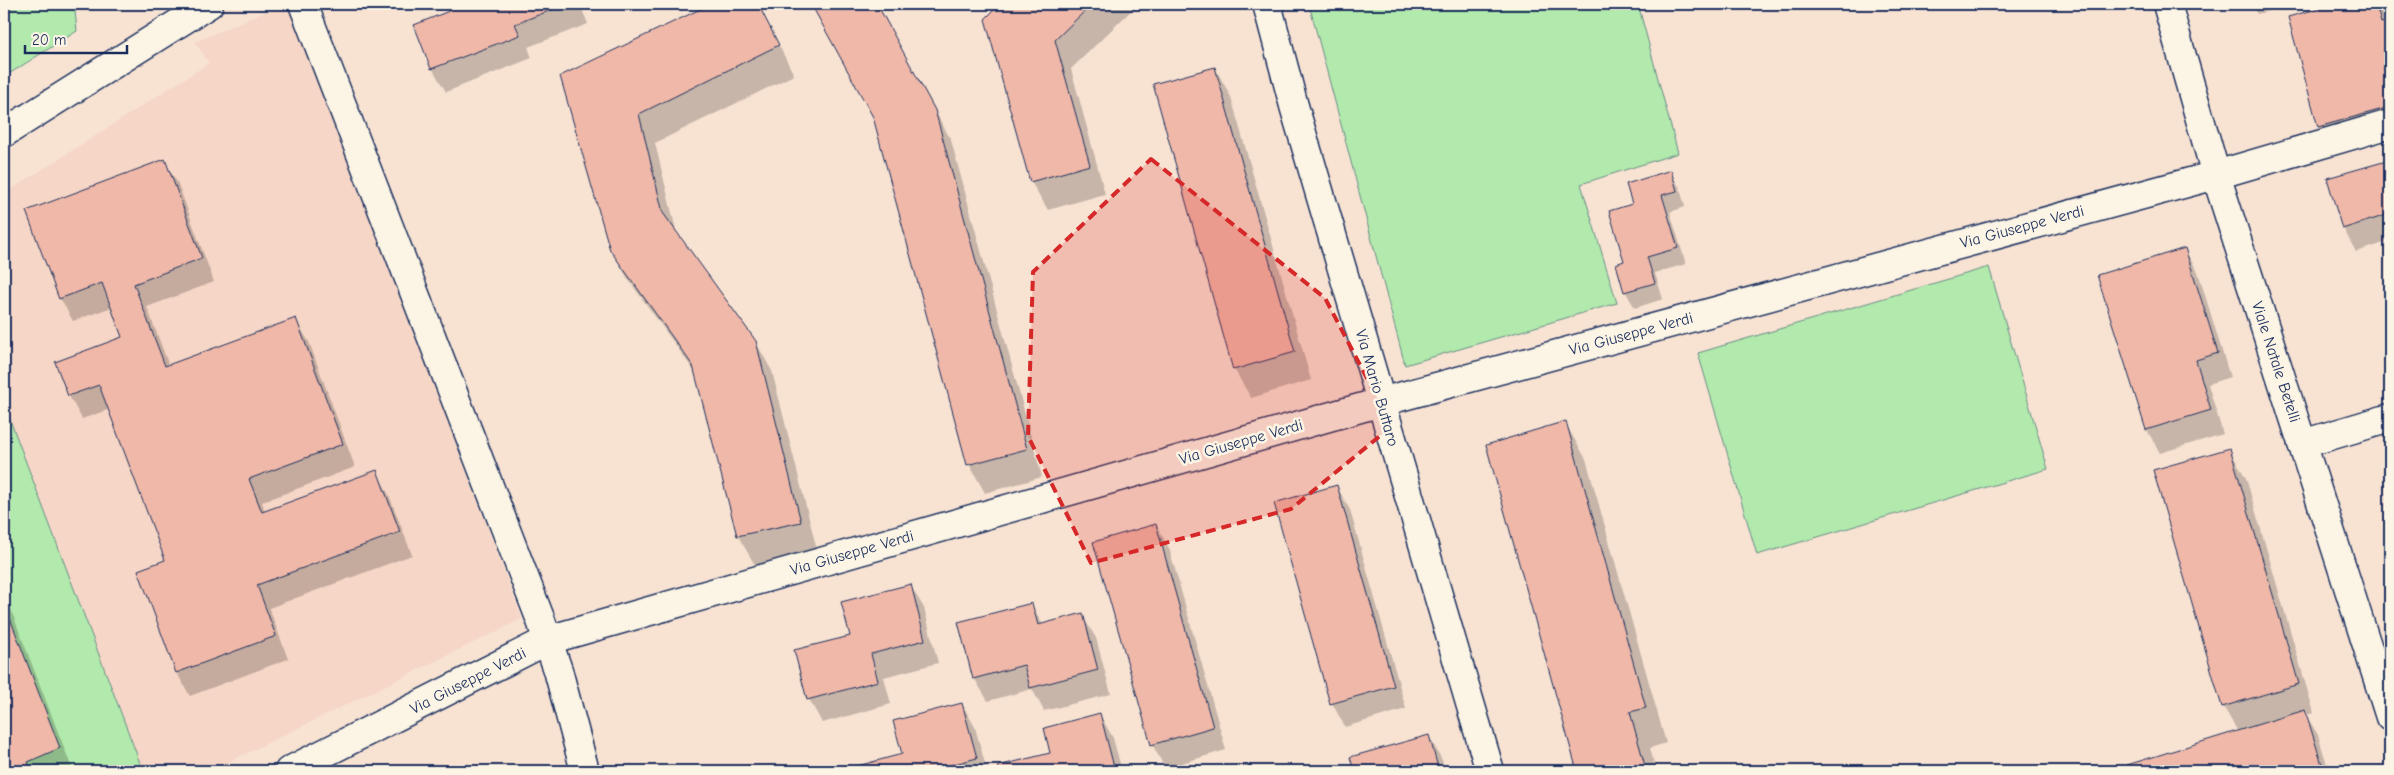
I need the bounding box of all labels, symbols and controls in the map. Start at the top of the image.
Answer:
scale bar [25,22,128,54]
text: 20 m [32,31,66,49]
street label: Via Giuseppe Verdi [1958,202,2086,252]
street label: Viale Natale Betelli [2248,299,2304,425]
street label: Via Giuseppe Verdi [1567,309,1695,359]
street label: Via Mario Buttaro [1352,327,1402,449]
street label: Via Giuseppe Verdi [1177,416,1305,468]
street label: Via Giuseppe Verdi [788,527,916,579]
street label: Via Giuseppe Verdi [407,644,529,718]

